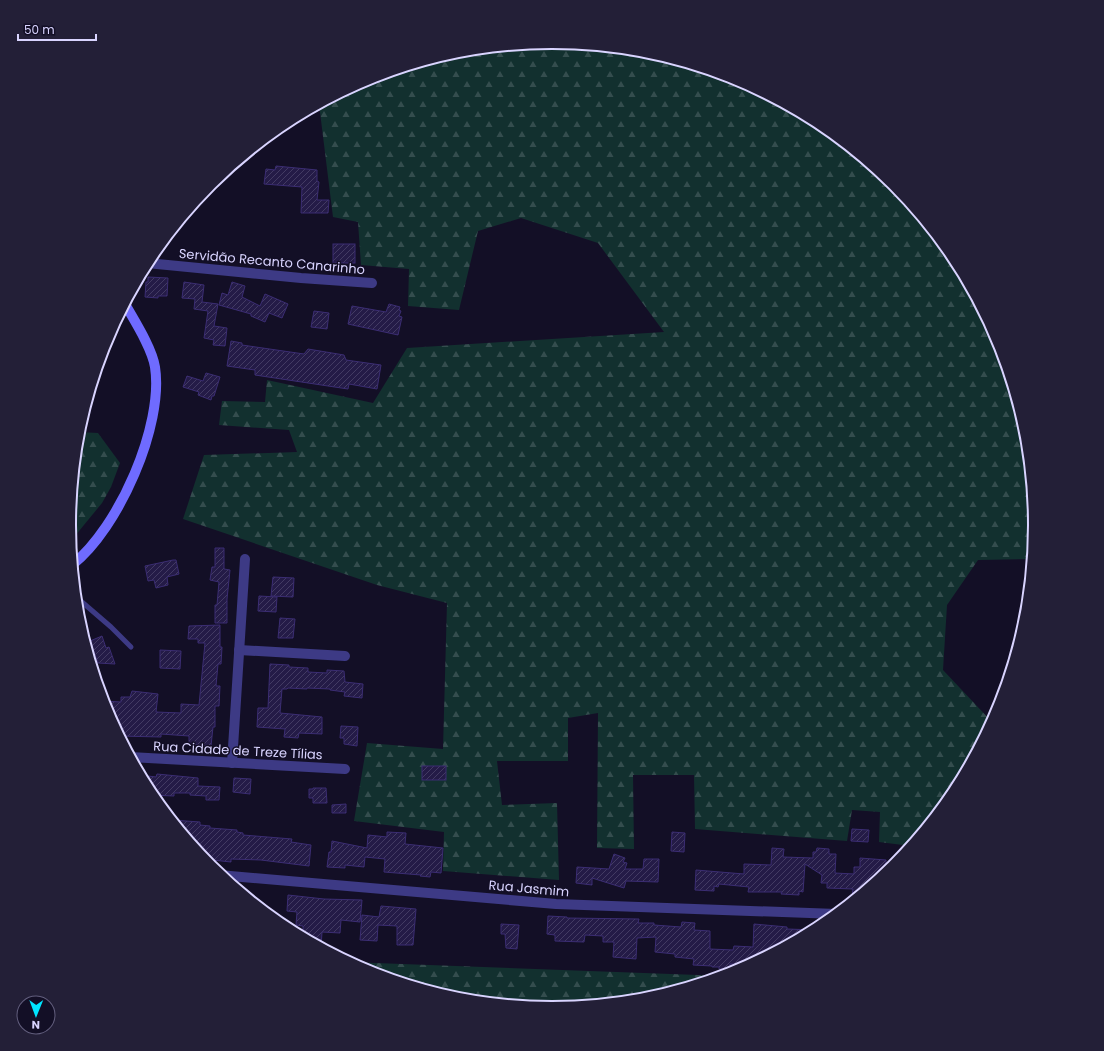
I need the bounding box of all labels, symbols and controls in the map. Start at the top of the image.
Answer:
scale bar [18,16,96,42]
text: 50 m [24,21,55,38]
street label: Servidão Recanto Canarinho [178,244,366,279]
street label: Rua Cidade de Treze Tílias [153,737,323,764]
street label: Rua Jasmim [488,876,570,901]
north arrow [16,995,56,1035]
text: N [32,1017,40,1033]

